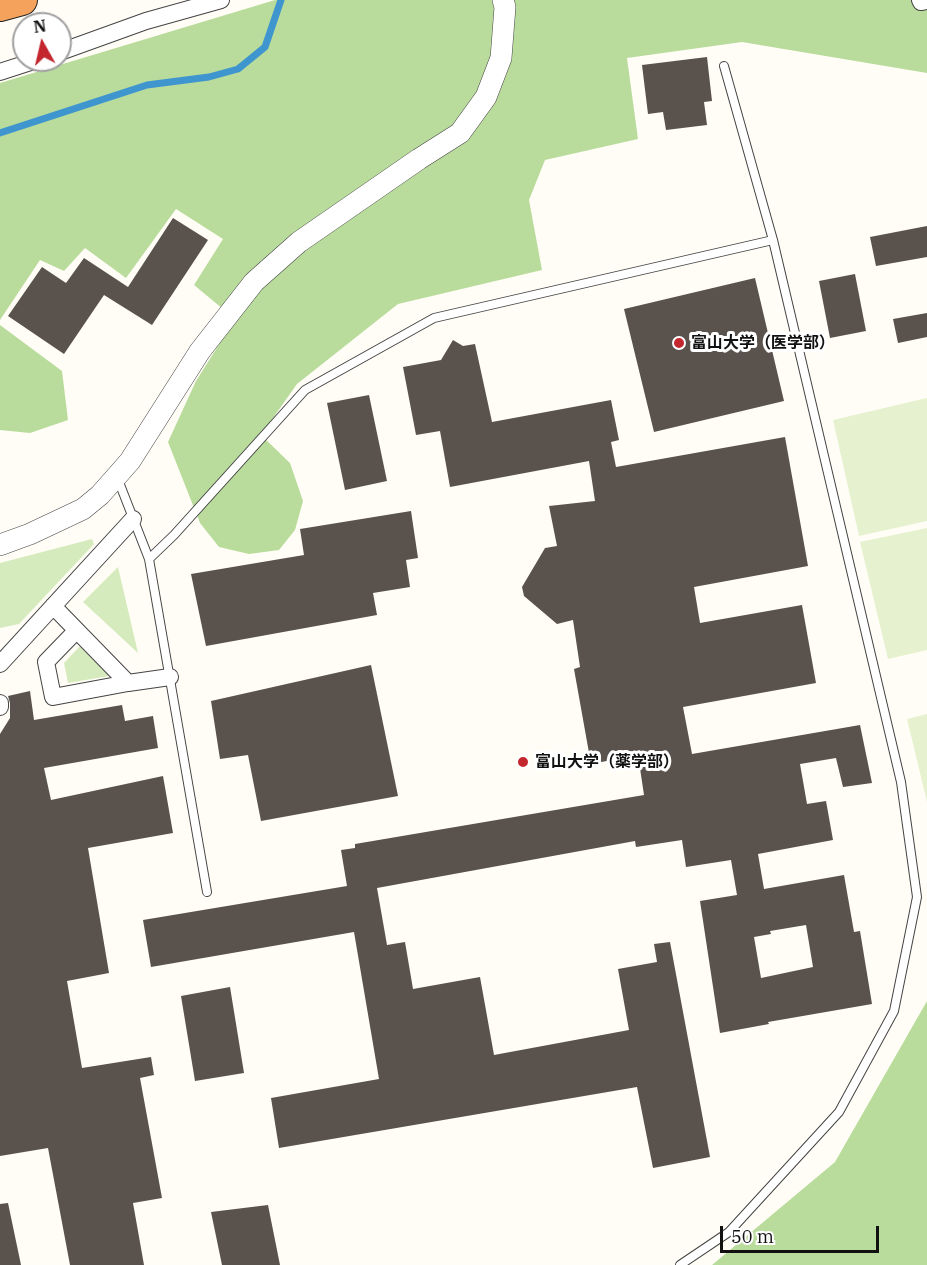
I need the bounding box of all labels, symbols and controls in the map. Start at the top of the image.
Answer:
north arrow [12,12,72,72]
text: N [32,15,47,37]
place label: 富山大学（医学部） [691,333,835,353]
marker: 富山大学（医学部） [672,336,686,350]
place label: 富山大学（薬学部） [535,752,679,772]
marker: 富山大学（薬学部） [516,755,530,769]
scale bar [723,1214,882,1252]
text: 50 m [731,1225,774,1248]

